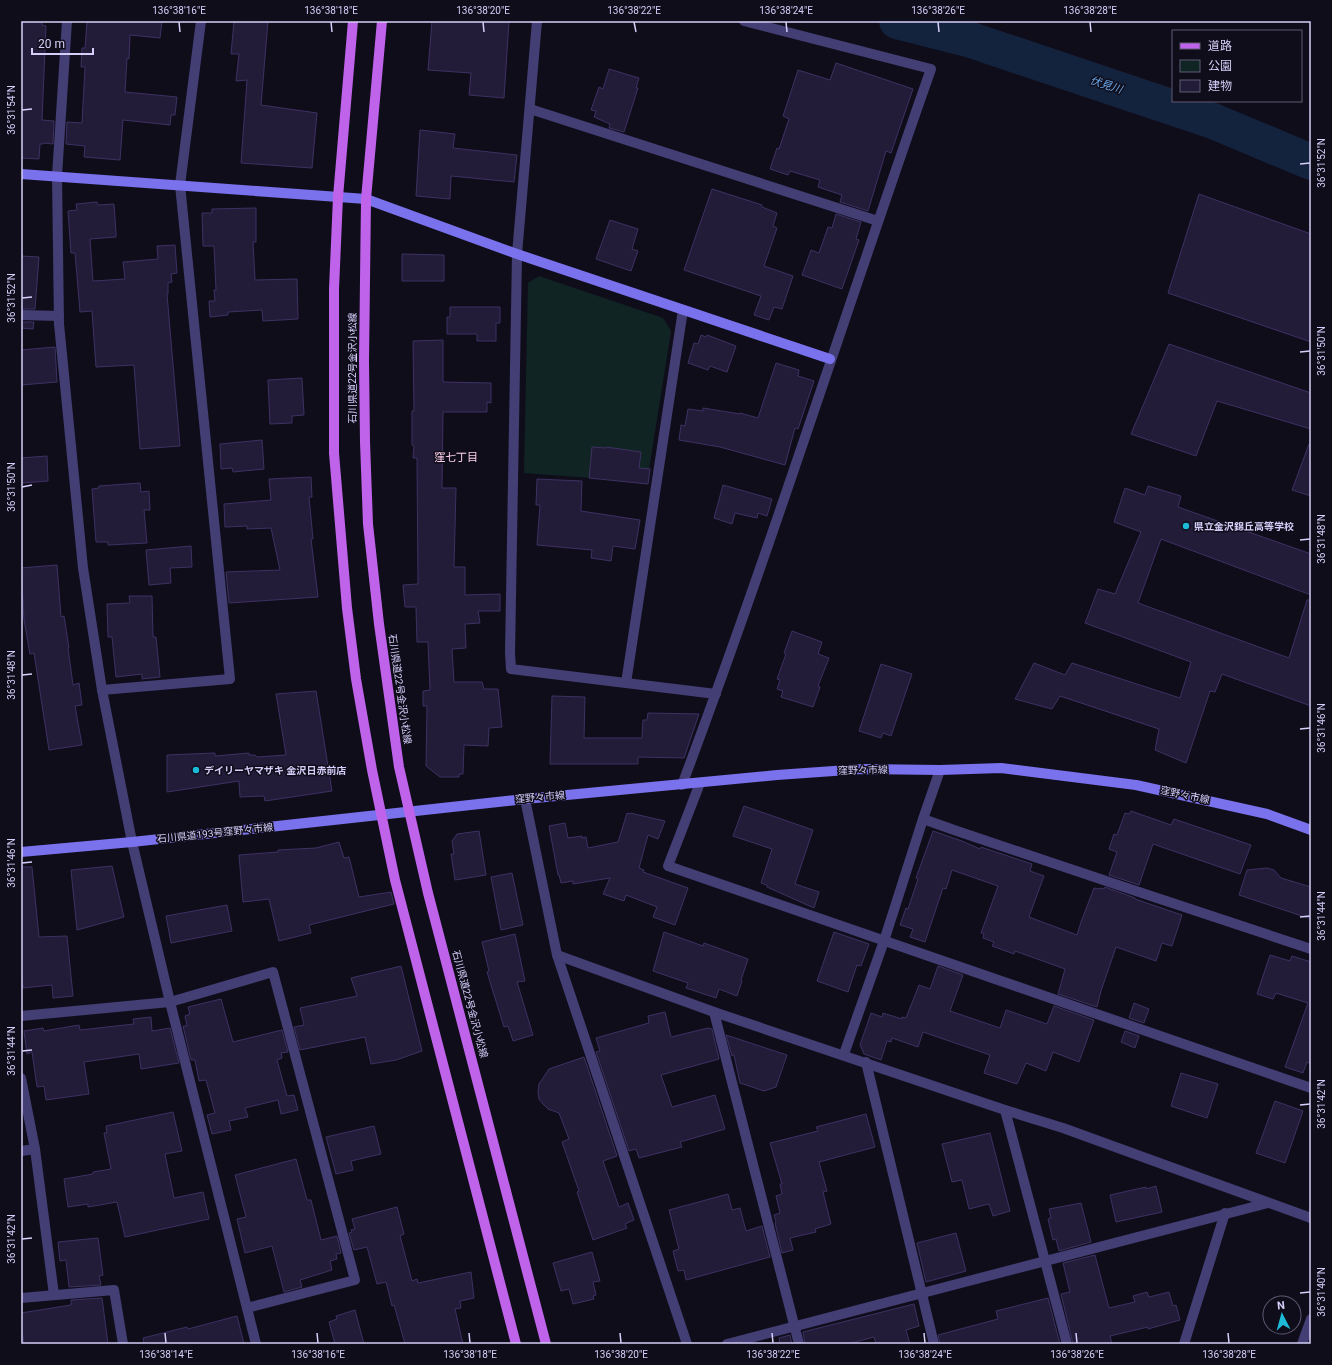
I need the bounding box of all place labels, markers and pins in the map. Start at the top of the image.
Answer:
marker: 県立金沢錦丘高等学校 [1181,521,1191,531]
place label: 県立金沢錦丘高等学校 [1194,521,1294,532]
marker: デイリーヤマザキ 金沢日赤前店 [191,765,201,775]
place label: デイリーヤマザキ 金沢日赤前店 [204,765,347,776]

